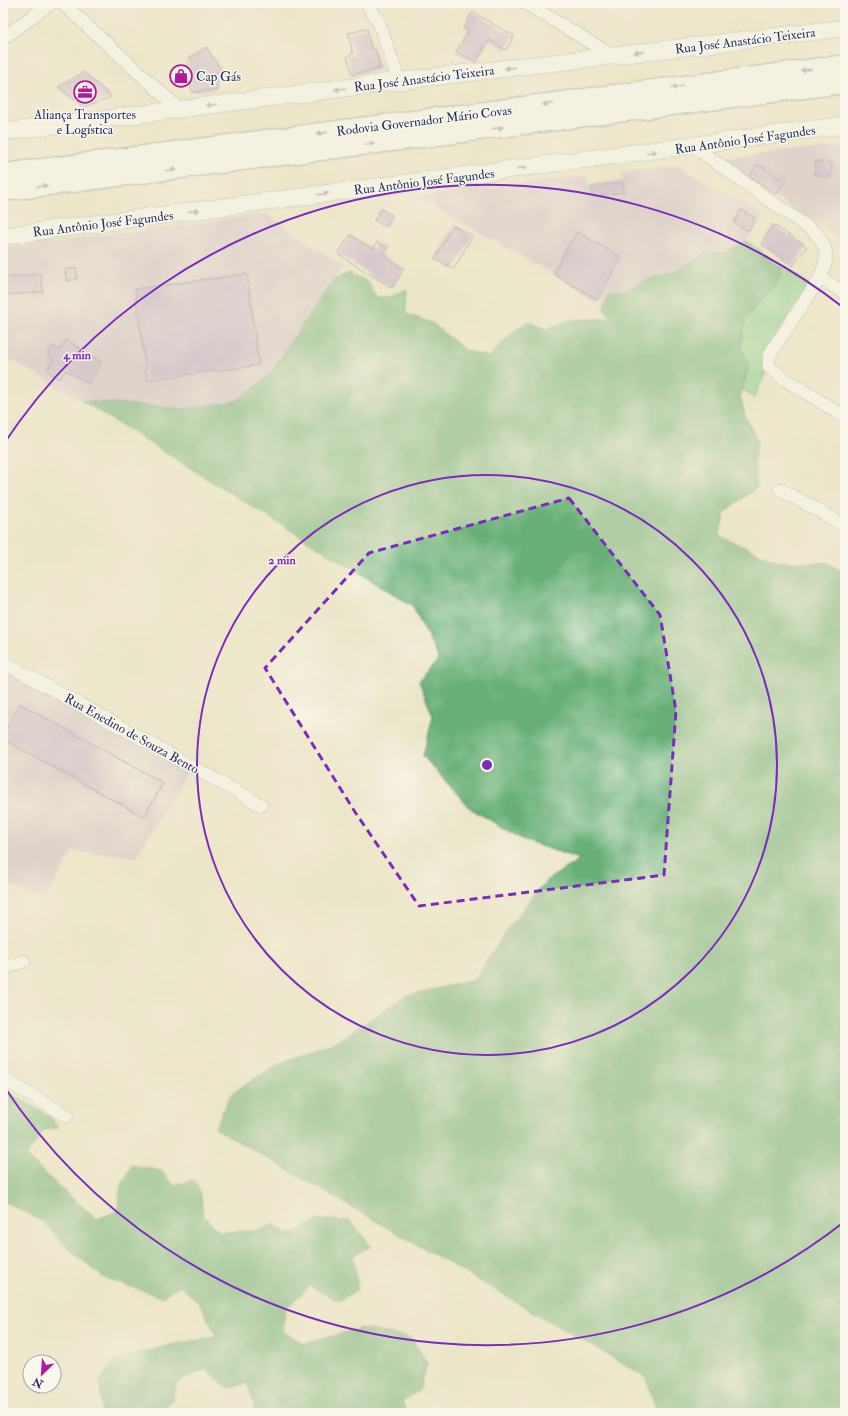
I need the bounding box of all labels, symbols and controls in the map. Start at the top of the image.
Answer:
street label: Rua José Anastácio Teixeira [674,24,817,58]
one-way arrow [633,49,645,55]
street label: Rua José Anastácio Teixeira [353,62,496,96]
shop icon: Cap Gás [168,63,194,89]
one-way arrow [504,64,516,71]
one-way arrow [800,67,812,73]
place label: Cap Gás [196,69,241,86]
office icon: Aliança Transportes e Logística [72,79,98,105]
one-way arrow [671,84,683,90]
one-way arrow [334,86,346,92]
one-way arrow [542,100,555,107]
one-way arrow [205,102,217,108]
street label: Rodovia Governador Mário Covas [336,102,513,140]
place label: Aliança Transportes e Logística [33,107,136,138]
street label: Rua Antônio José Fagundes [674,122,817,158]
one-way arrow [492,125,504,131]
one-way arrow [316,130,328,136]
one-way arrow [363,141,375,148]
one-way arrow [645,149,657,155]
street label: Rua Antônio José Fagundes [353,165,496,199]
one-way arrow [516,165,528,172]
one-way arrow [165,167,177,173]
one-way arrow [36,183,48,190]
one-way arrow [317,191,329,197]
street label: Rua Antônio José Fagundes [32,207,175,241]
one-way arrow [188,208,200,214]
text: 4 min [62,348,92,363]
text: 2 min [268,553,296,568]
street label: Rua Enedino de Souza Bento [62,690,202,778]
centre of rings [480,758,494,772]
north arrow [22,1354,62,1394]
text: N [30,1374,46,1391]

